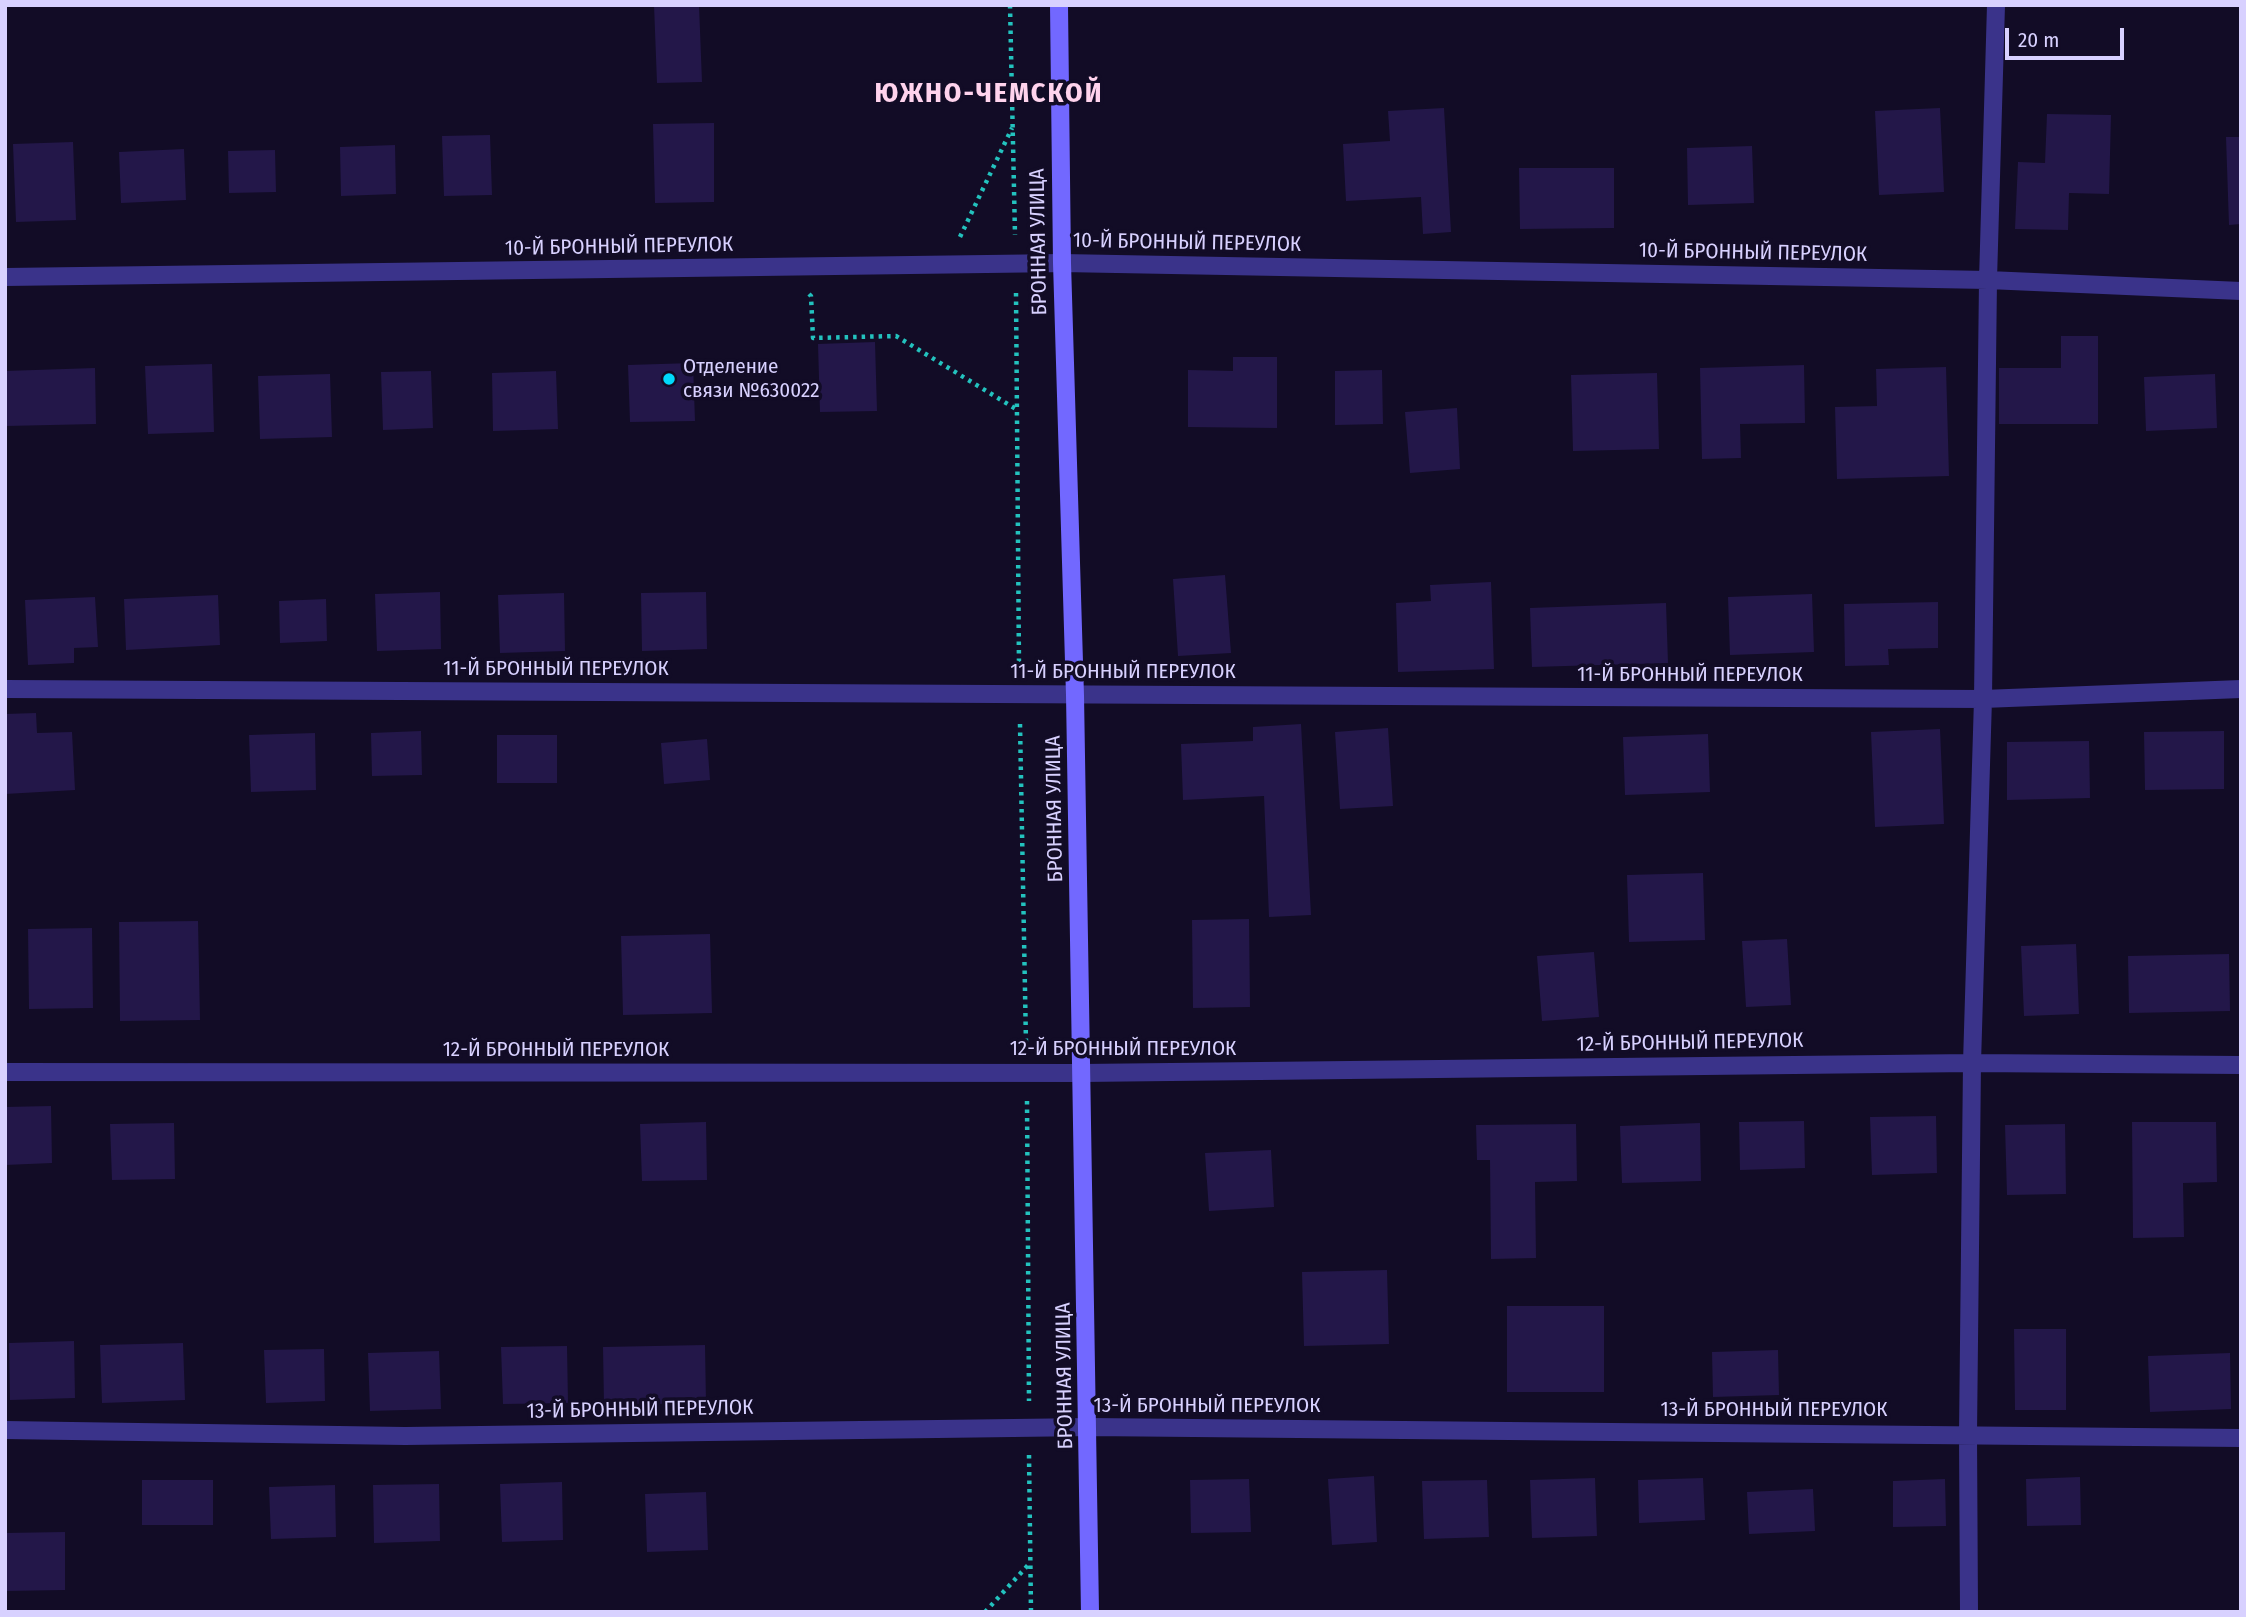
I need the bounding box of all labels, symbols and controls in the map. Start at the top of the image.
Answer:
scale bar [2008,14,2127,58]
text: 20 m [2018,27,2059,53]
district label: ЮЖНО-ЧЕМСКОЙ [876,77,1102,111]
street label: БРОННАЯ УЛИЦА [1025,168,1053,316]
street label: 10-Й БРОННЫЙ ПЕРЕУЛОК [1073,228,1301,258]
street label: 10-Й БРОННЫЙ ПЕРЕУЛОК [505,232,733,262]
street label: 10-Й БРОННЫЙ ПЕРЕУЛОК [1639,238,1867,268]
place label: Отделение связи №630022 [683,354,819,404]
marker: Отделение связи №630022 [661,371,677,387]
street label: 11-Й БРОННЫЙ ПЕРЕУЛОК [443,656,669,682]
street label: 11-Й БРОННЫЙ ПЕРЕУЛОК [1010,659,1236,685]
street label: 11-Й БРОННЫЙ ПЕРЕУЛОК [1577,662,1803,688]
street label: БРОННАЯ УЛИЦА [1041,735,1069,883]
street label: 12-Й БРОННЫЙ ПЕРЕУЛОК [1576,1028,1804,1058]
street label: 12-Й БРОННЫЙ ПЕРЕУЛОК [1010,1036,1236,1062]
street label: 12-Й БРОННЫЙ ПЕРЕУЛОК [443,1037,669,1063]
street label: БРОННАЯ УЛИЦА [1051,1302,1079,1450]
street label: 13-Й БРОННЫЙ ПЕРЕУЛОК [1094,1393,1320,1419]
street label: 13-Й БРОННЫЙ ПЕРЕУЛОК [526,1395,754,1425]
street label: 13-Й БРОННЫЙ ПЕРЕУЛОК [1661,1397,1887,1423]

